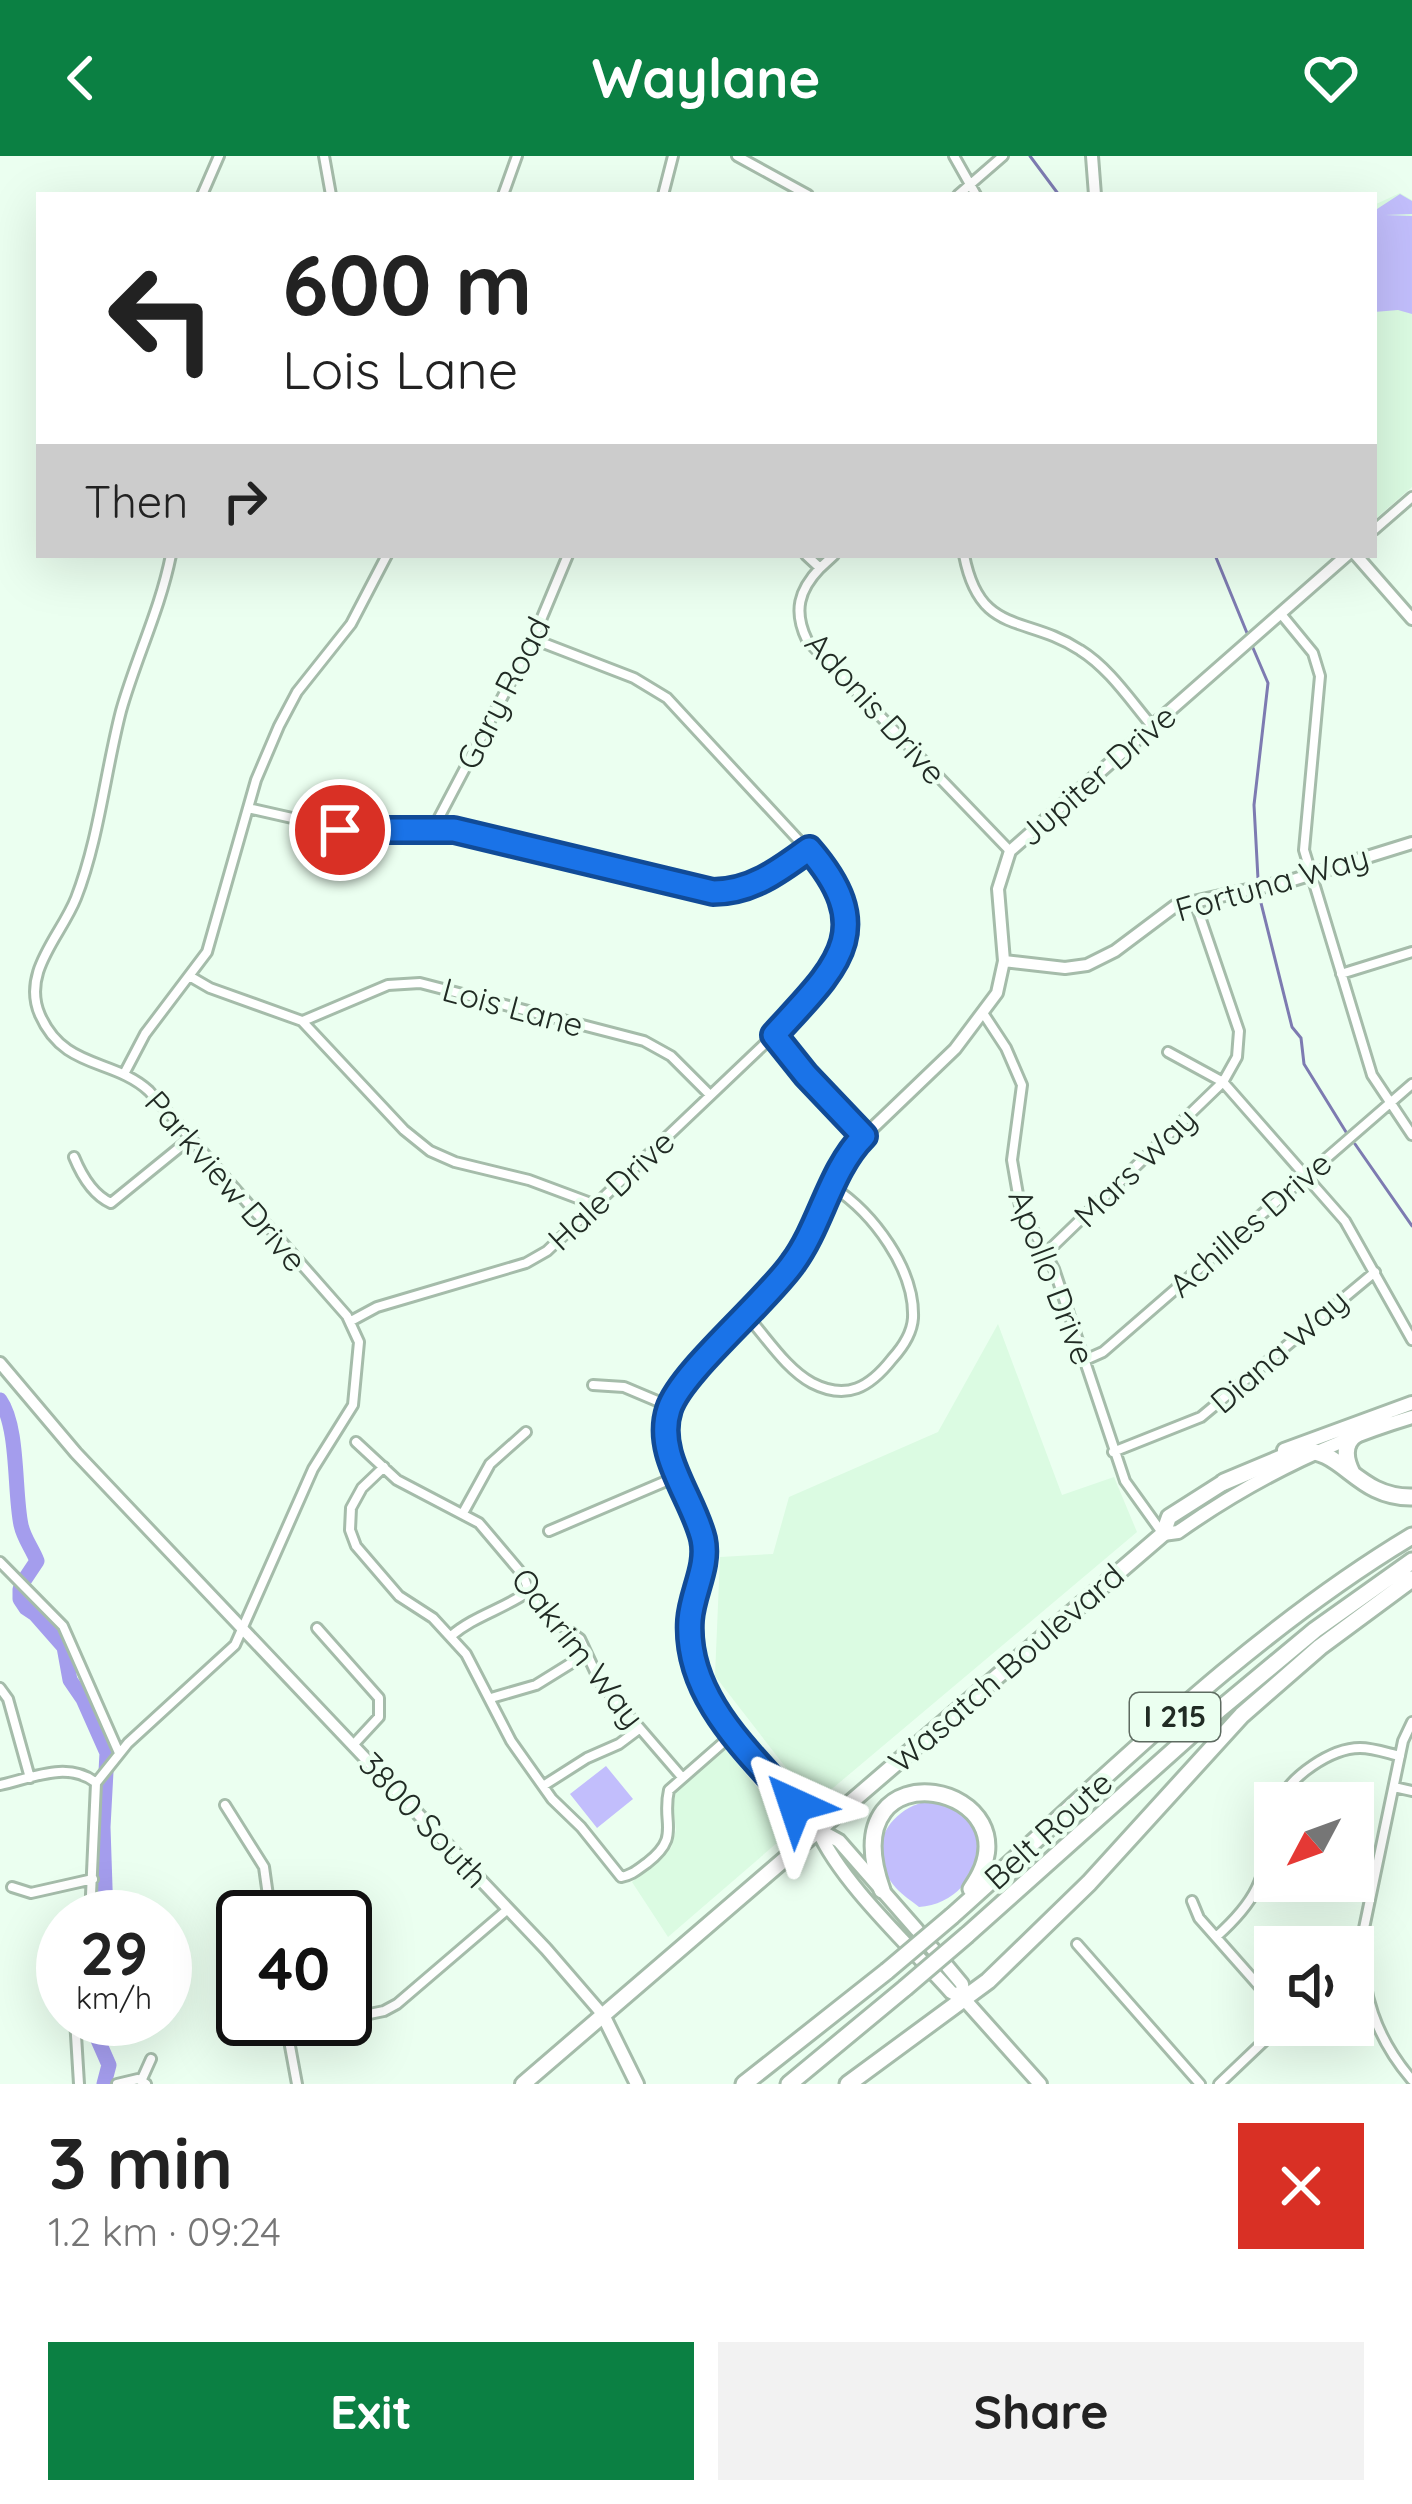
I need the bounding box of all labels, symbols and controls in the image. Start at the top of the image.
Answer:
text: Waylane [592,44,820,112]
icon: back [48,45,114,111]
icon: heart [1298,45,1364,111]
text: 600 m [282,231,533,336]
icon: left [84,240,240,396]
text: Lois Lane [282,335,518,403]
icon: right [212,468,278,534]
text: Then [84,473,188,529]
street label: Gary Road [447,610,558,776]
street label: Adonis Drive [797,623,956,792]
street label: Jupiter Drive [1009,695,1184,854]
pin [289,779,391,881]
icon: arrive [307,797,373,863]
street label: Fortuna Way [1170,835,1373,930]
street label: Lois Lane [438,968,588,1045]
street label: Parkview Drive [137,1082,316,1280]
street label: Mars Way [1065,1098,1205,1235]
street label: Hale Drive [539,1121,682,1259]
street label: Achilles Drive [1160,1142,1339,1305]
street label: Apollo Drive [1000,1183,1105,1370]
street label: Diana Way [1201,1280,1356,1422]
street label: Wasatch Boulevard [880,1554,1132,1781]
street label: Oakrim Way [503,1559,654,1736]
road number: I 215 [1130,1693,1220,1741]
position arrow [732,1742,858,1868]
street label: 3800 South [351,1743,498,1896]
street label: Belt Route [975,1761,1120,1898]
north arrow [1254,1782,1374,1902]
map controls [1254,1782,1374,2046]
speed limit sign: 40 [216,1890,372,2046]
text: 29 [80,1915,148,1990]
button: sound [1254,1926,1374,2046]
text: km/h [76,1979,152,2017]
text: 3 min [48,2117,233,2207]
button: close [1238,2123,1364,2249]
text: 1.2 km · 09:24 [48,2207,281,2256]
button: Exit [48,2342,694,2480]
button: Share [718,2342,1364,2480]

